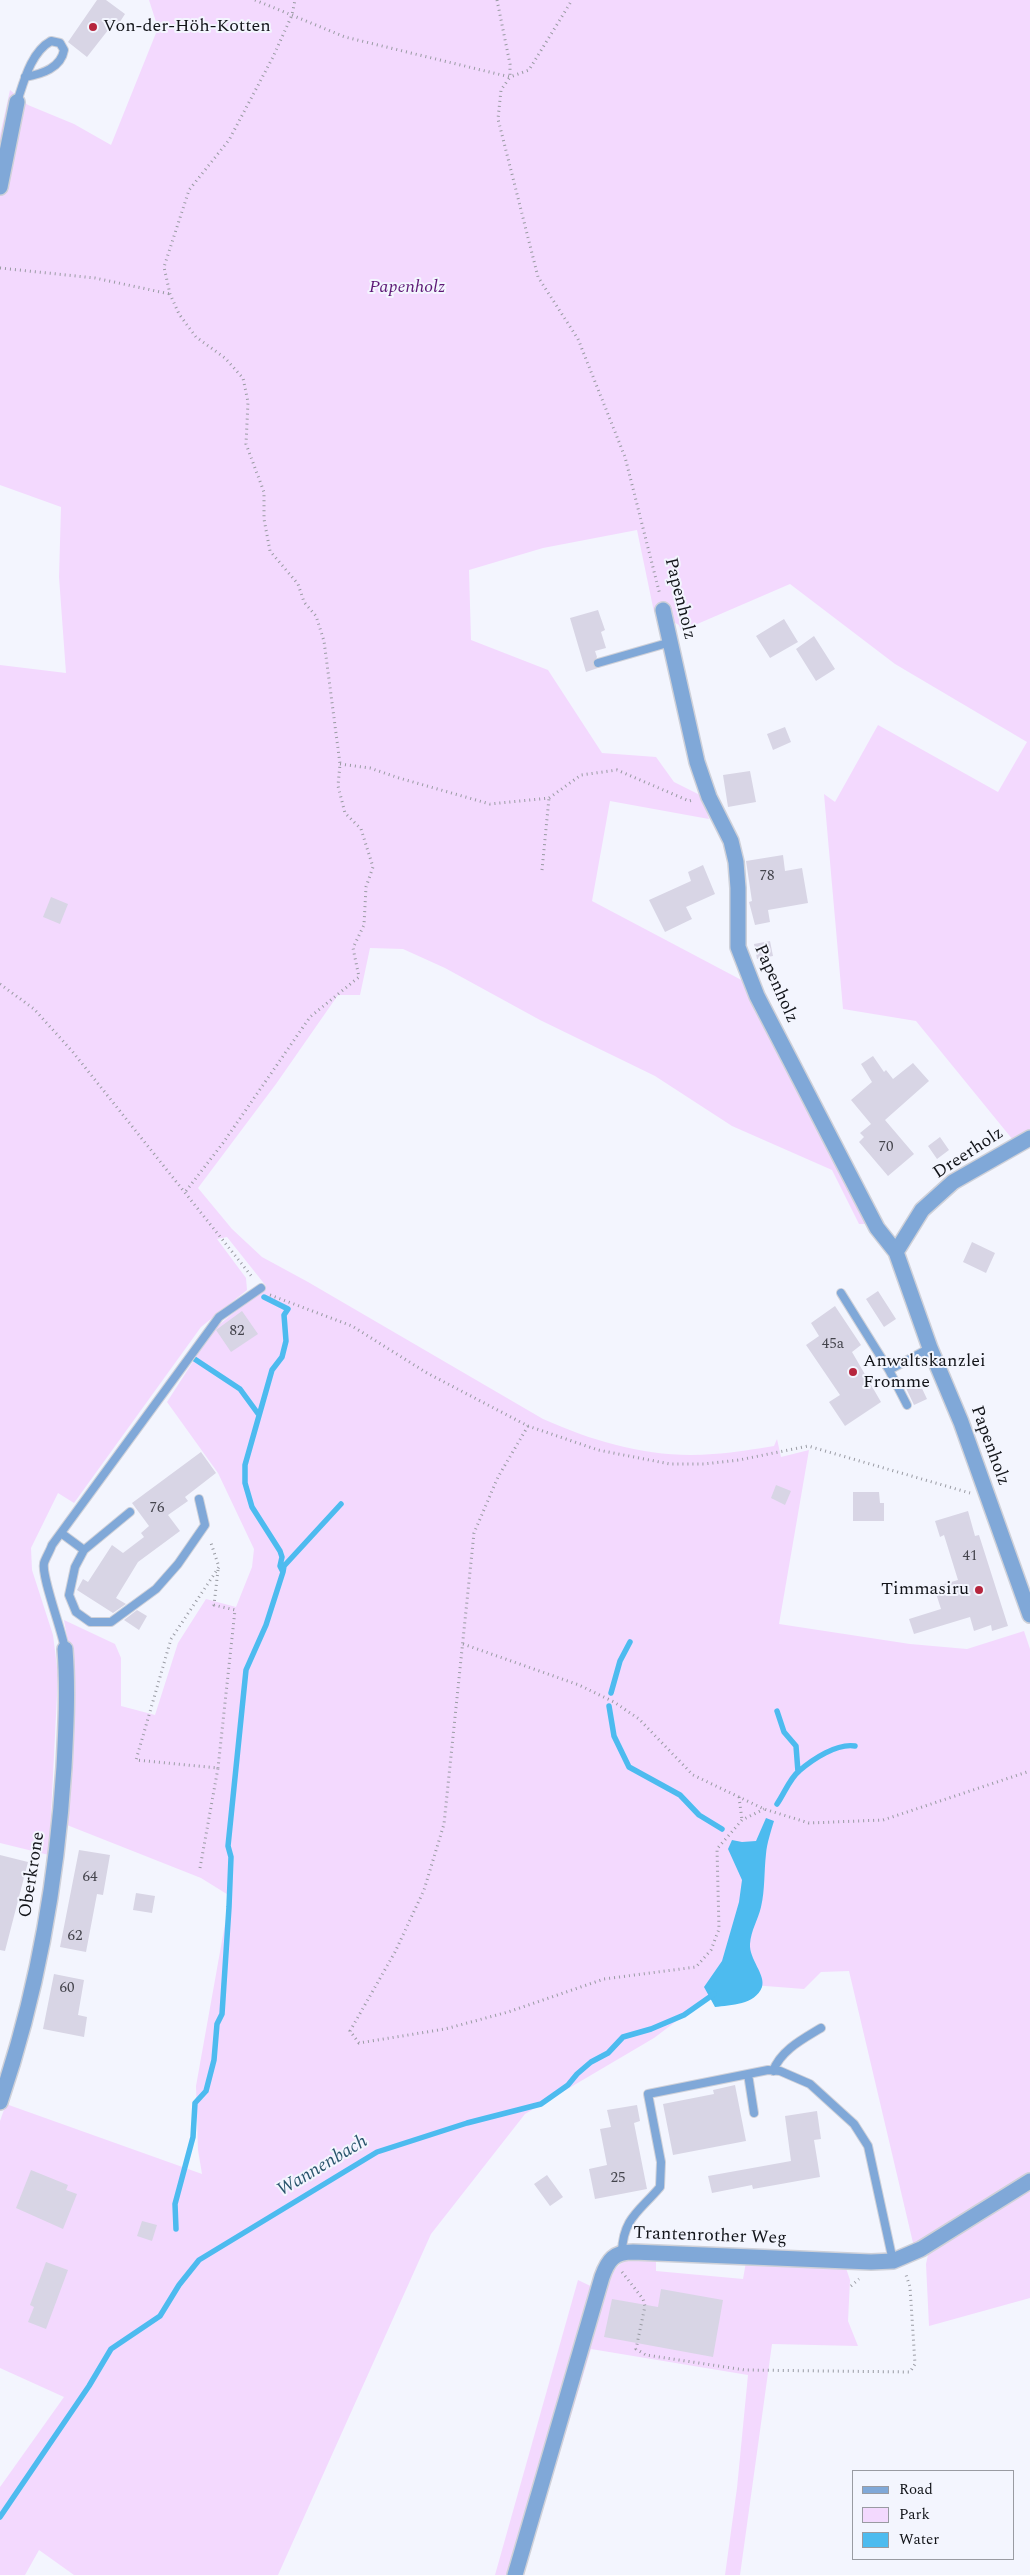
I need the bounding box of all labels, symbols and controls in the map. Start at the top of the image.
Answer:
place label: Von-der-Höh-Kotten [103,16,271,38]
marker: Von-der-Höh-Kotten [87,21,99,33]
park label: Papenholz [369,277,445,299]
street label: Papenholz [658,556,700,642]
house number: 78 [760,868,774,886]
street label: Papenholz [748,941,802,1027]
street label: Dreerholz [930,1123,1008,1185]
house number: 70 [879,1139,893,1157]
house number: 82 [230,1323,244,1341]
house number: 45a [822,1336,844,1354]
place label: Anwaltskanzlei Fromme [863,1351,986,1394]
marker: Anwaltskanzlei Fromme [847,1366,859,1378]
street label: Papenholz [965,1403,1013,1489]
house number: 76 [150,1500,164,1518]
house number: 41 [963,1548,977,1566]
place label: Timmasiru [881,1579,969,1601]
marker: Timmasiru [973,1584,985,1596]
street label: Oberkrone [16,1831,50,1919]
house number: 64 [83,1869,97,1887]
house number: 62 [68,1928,82,1946]
house number: 60 [60,1980,74,1998]
water label: Wannenbach [274,2131,372,2203]
house number: 25 [611,2170,625,2188]
street label: Trantenrother Weg [633,2224,787,2250]
legend [852,2470,1015,2560]
text: Road [899,2478,933,2501]
text: Park [899,2503,930,2526]
text: Water [899,2528,939,2551]

